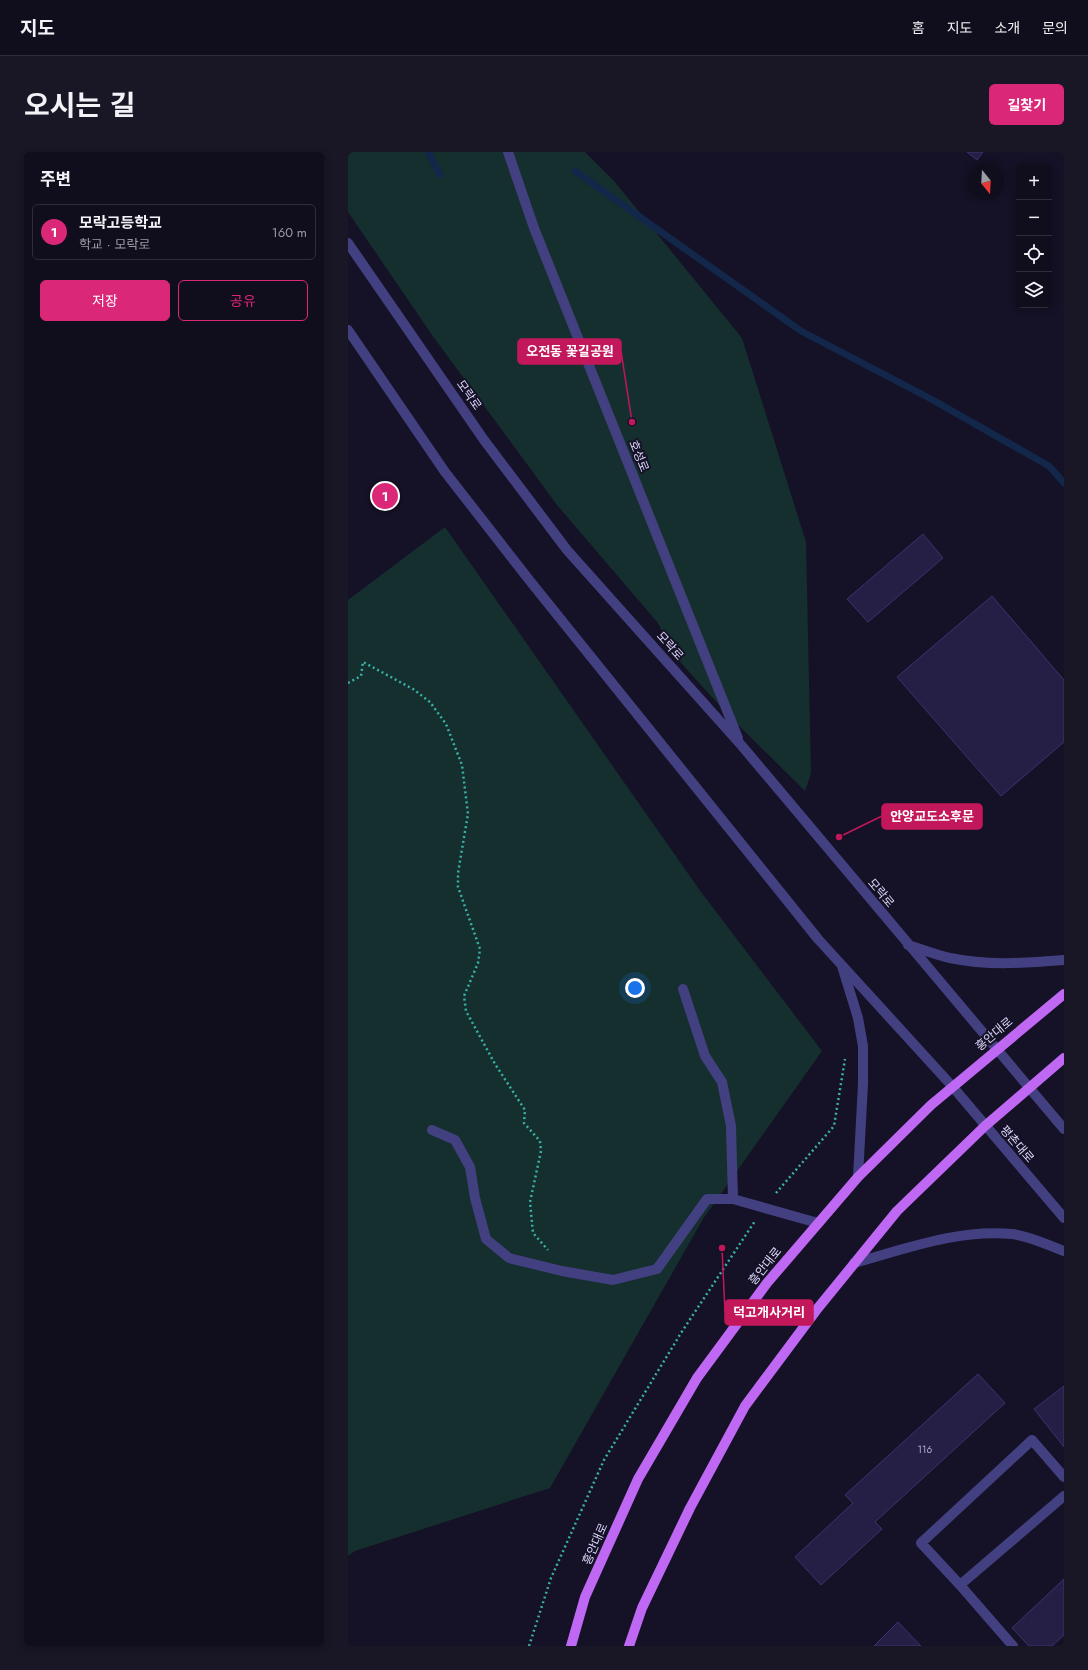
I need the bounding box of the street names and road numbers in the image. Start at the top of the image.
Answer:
street label: 모락로 [452,376,486,414]
street label: 호성로 [624,437,654,475]
street label: 모락로 [652,628,688,664]
street label: 모락로 [863,875,899,911]
street label: 흥안대로 [971,1013,1017,1055]
street label: 평촌대로 [996,1121,1038,1167]
street label: 흥안대로 [744,1243,786,1289]
street label: 흥안대로 [578,1520,612,1568]

